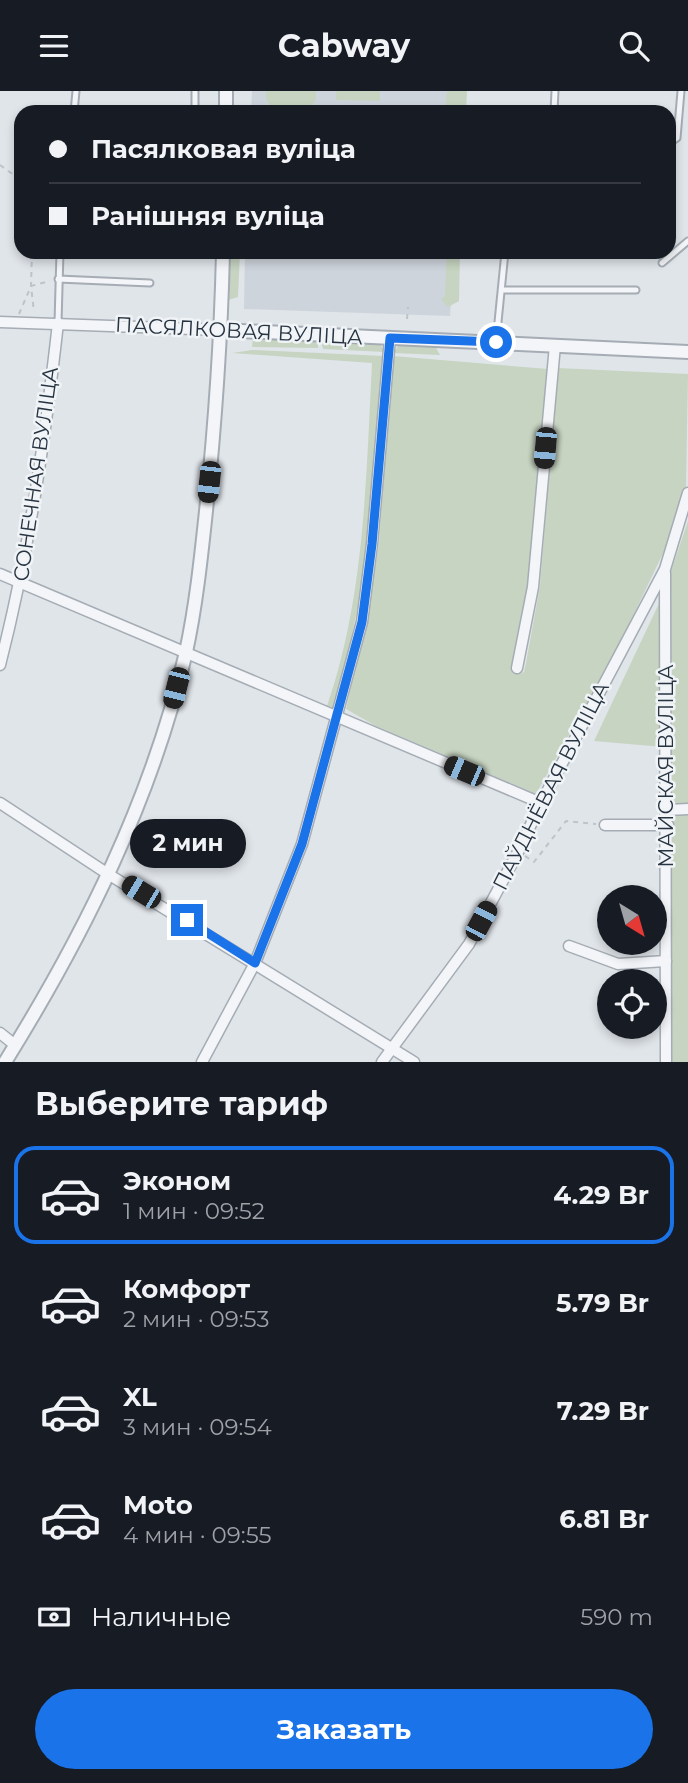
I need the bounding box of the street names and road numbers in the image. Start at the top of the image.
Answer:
street label: ПАСЯЛКОВАЯ ВУЛІЦА [115,312,364,349]
street label: СОНЕЧНАЯ ВУЛІЦА [8,365,63,583]
street label: МАЙСКАЯ ВУЛІЦА [653,664,678,868]
street label: ПАЎДНЁВАЯ ВУЛІЦА [487,677,614,894]

